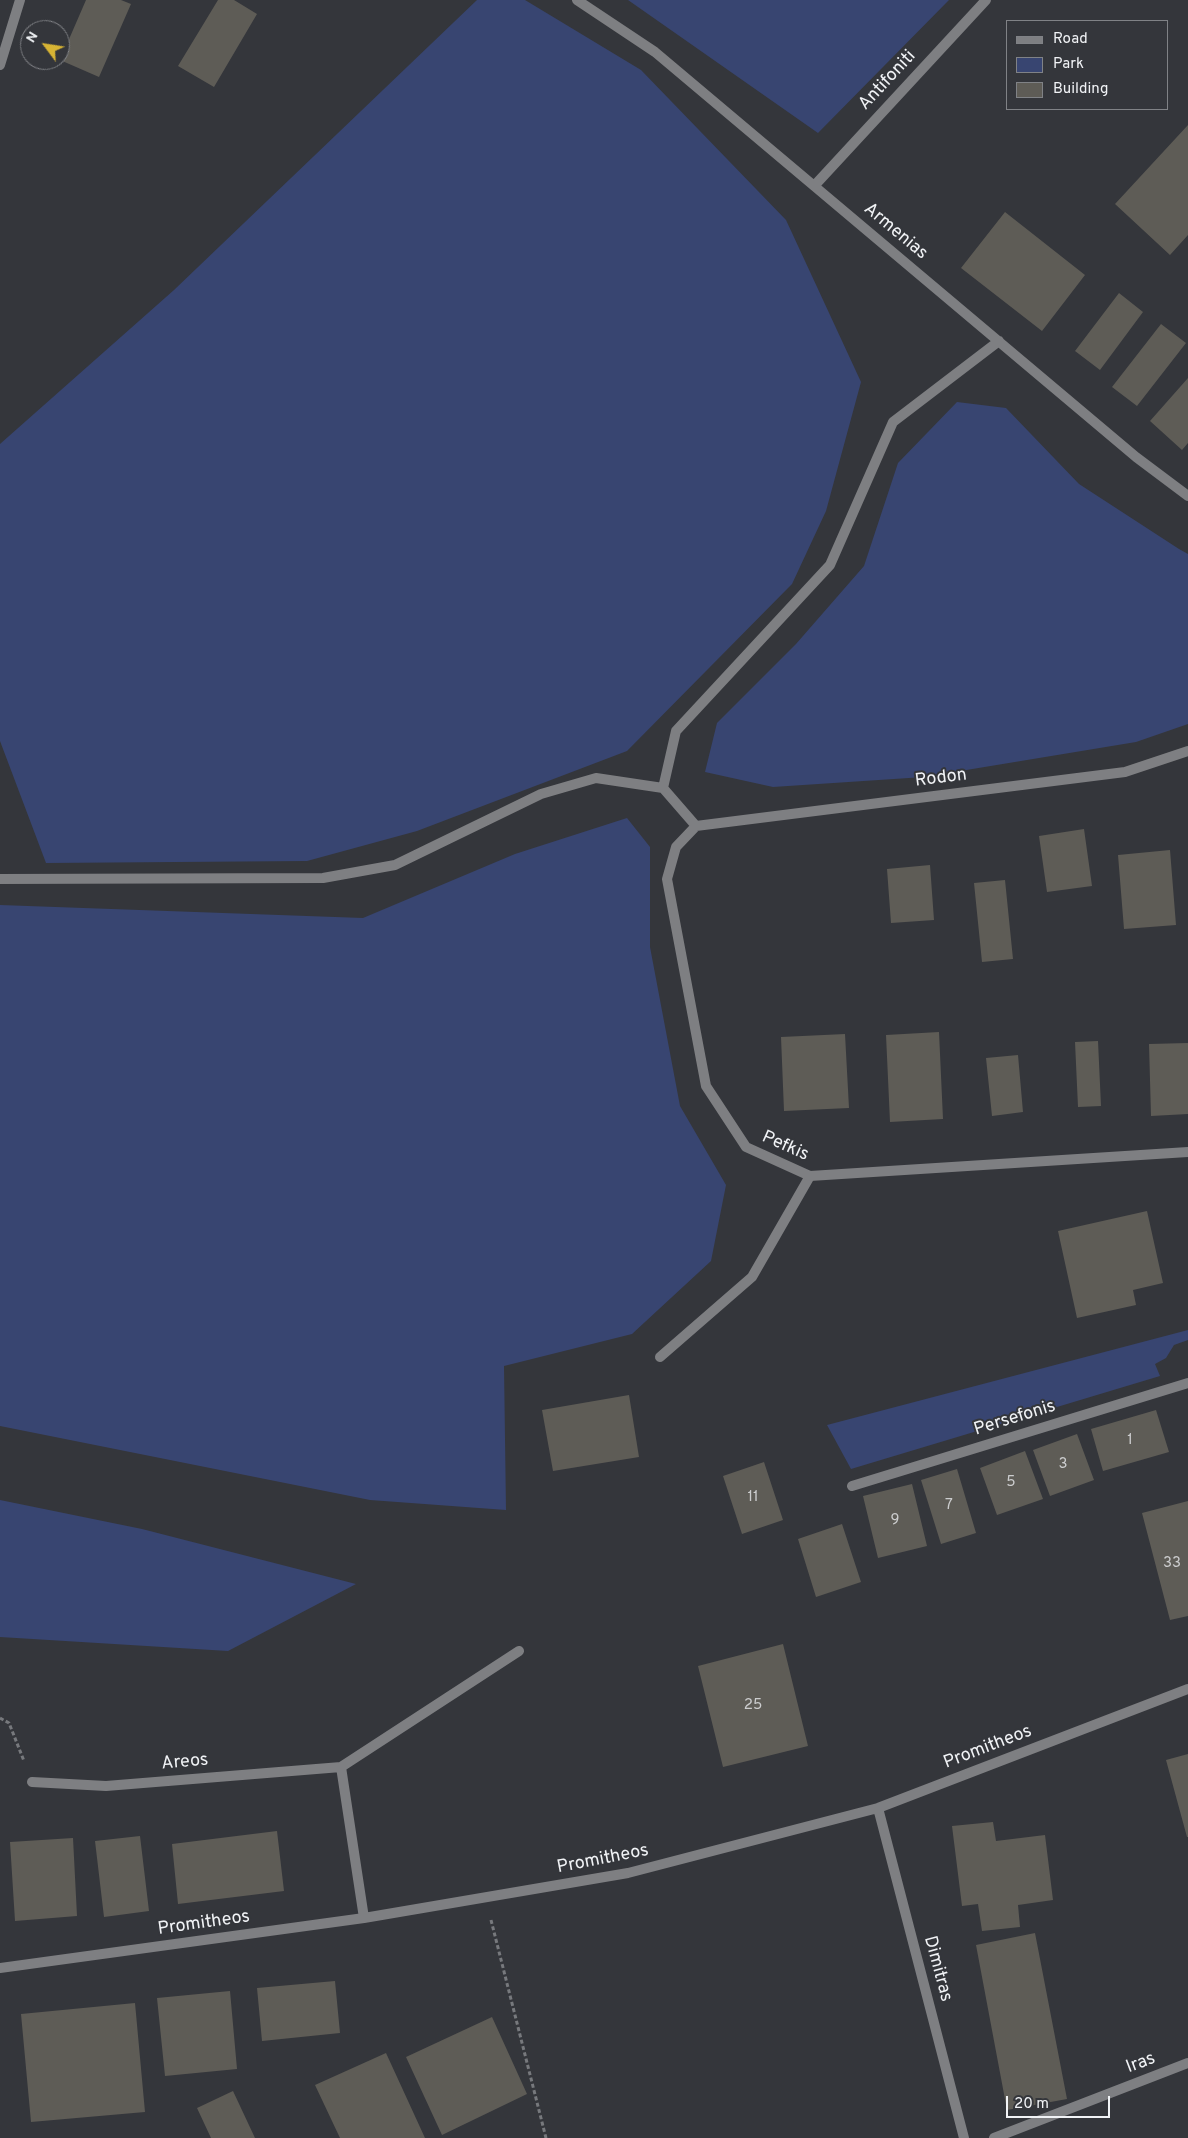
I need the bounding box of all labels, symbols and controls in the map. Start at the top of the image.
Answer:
north arrow [20,20,70,70]
legend [1006,20,1168,110]
text: N [23,29,42,46]
text: Road [1053,30,1088,49]
street label: Antifoniti [855,46,921,116]
text: Park [1053,55,1084,74]
text: Building [1053,80,1108,99]
street label: Armenias [859,199,931,265]
street label: Rodon [914,765,968,793]
street label: Pefkis [758,1127,812,1167]
street label: Persefonis [972,1396,1058,1442]
house number: 1 [1127,1432,1133,1450]
house number: 3 [1058,1456,1068,1474]
house number: 5 [1006,1474,1016,1492]
house number: 11 [747,1489,759,1507]
house number: 7 [945,1497,953,1515]
house number: 9 [891,1512,899,1530]
house number: 33 [1163,1555,1181,1573]
house number: 25 [744,1697,762,1715]
street label: Promitheos [941,1721,1035,1775]
street label: Areos [161,1750,209,1776]
street label: Promitheos [555,1841,651,1879]
street label: Promitheos [157,1907,251,1941]
street label: Dimitras [918,1934,956,2004]
street label: Iras [1123,2049,1159,2079]
scale bar [1008,2086,1112,2118]
text: 20 m [1014,2095,1049,2114]

